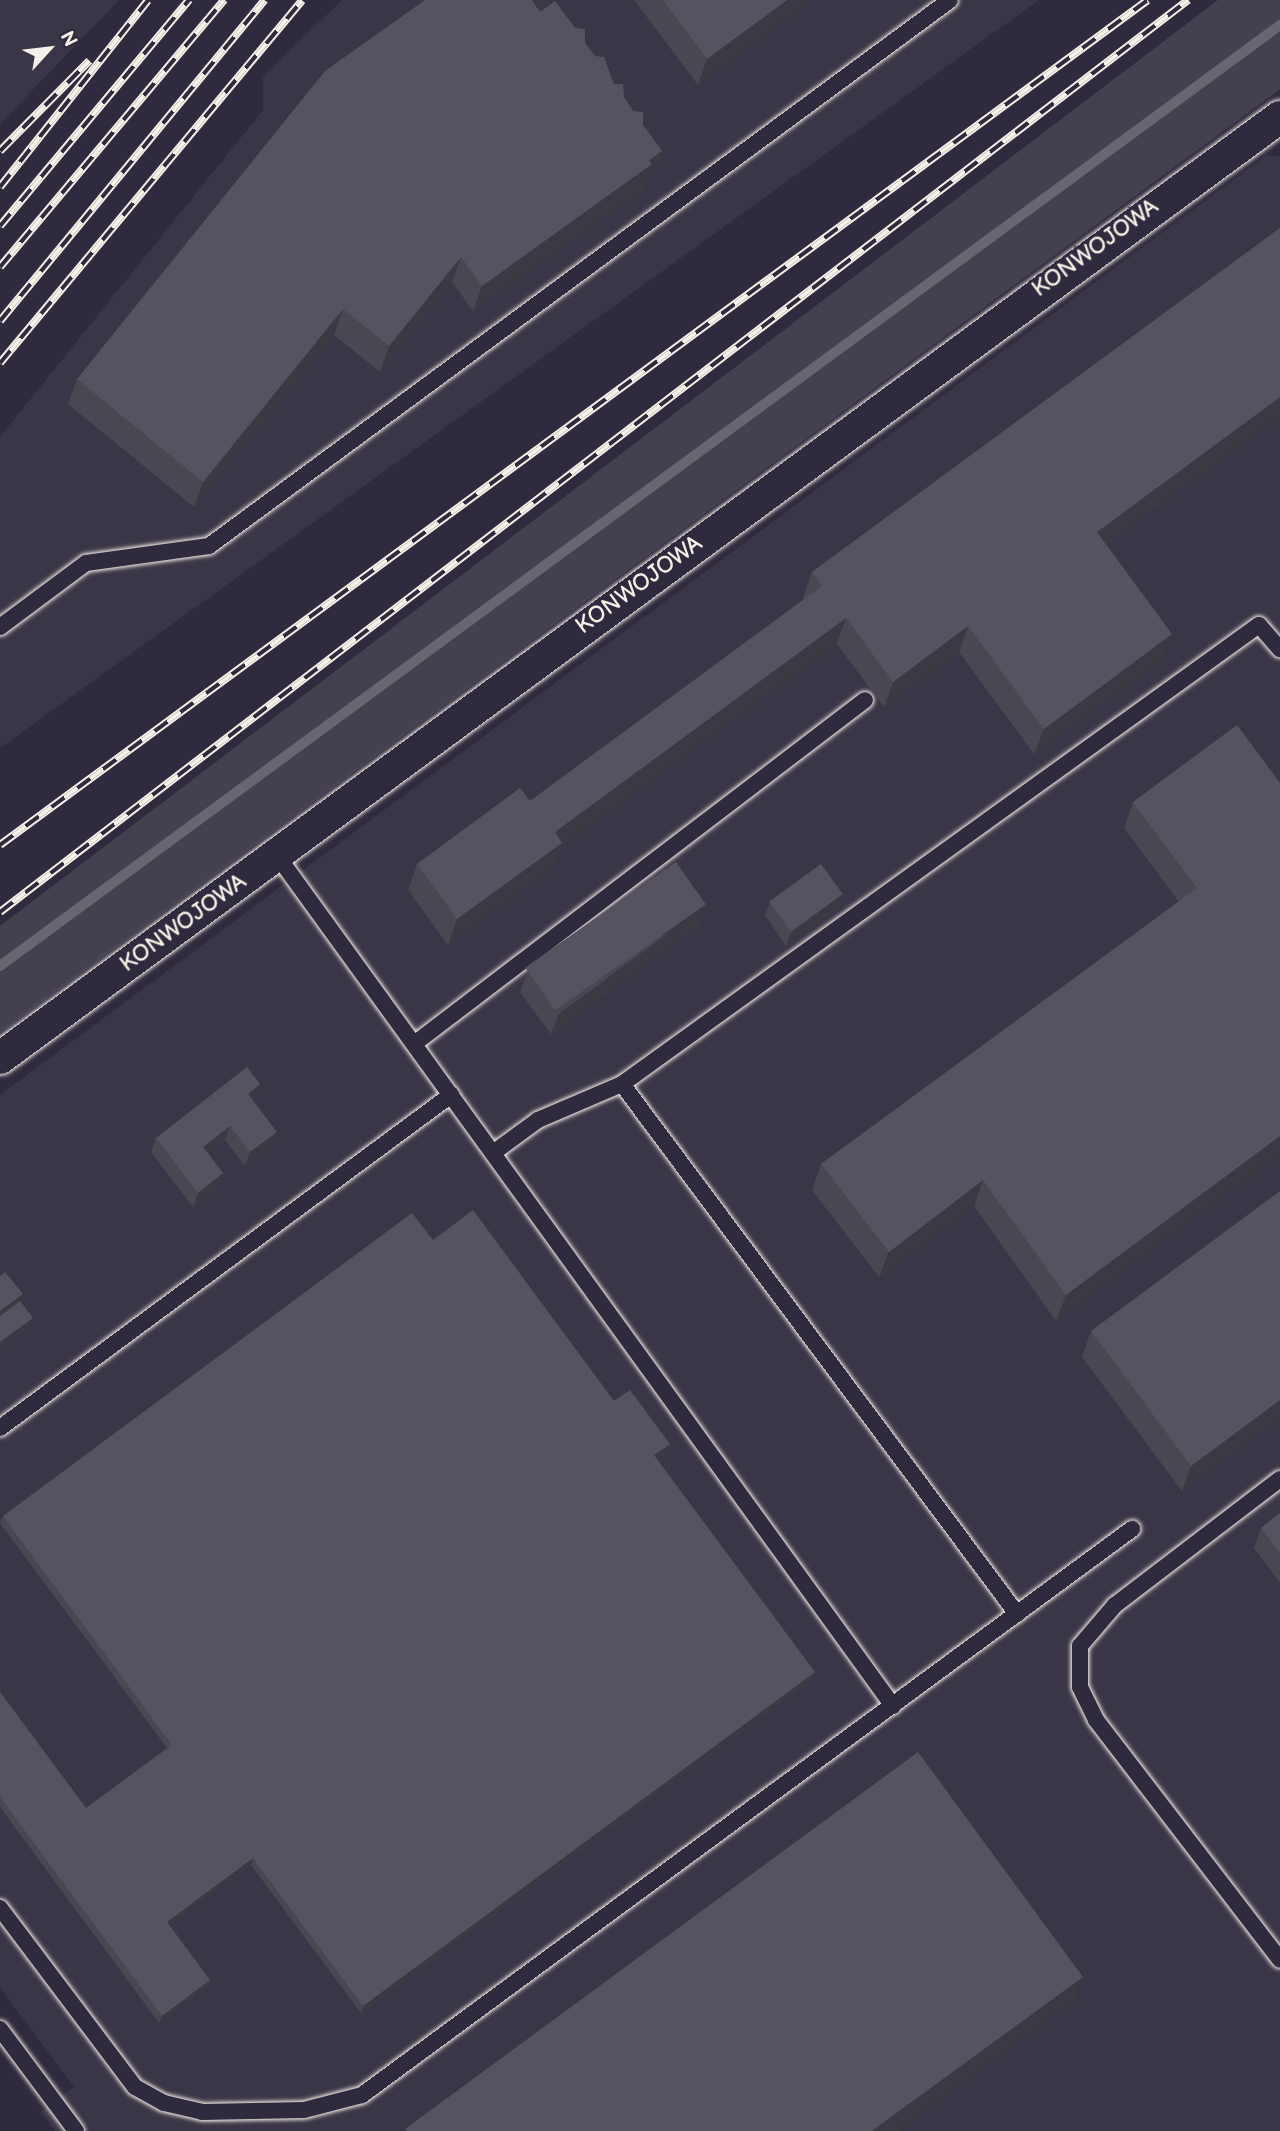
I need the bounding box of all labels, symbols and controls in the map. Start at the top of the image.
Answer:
north arrow [14,14,84,84]
text: N [55,28,82,51]
street label: KONWOJOWA [1026,193,1164,303]
street label: KONWOJOWA [570,530,708,640]
street label: KONWOJOWA [114,868,252,978]

